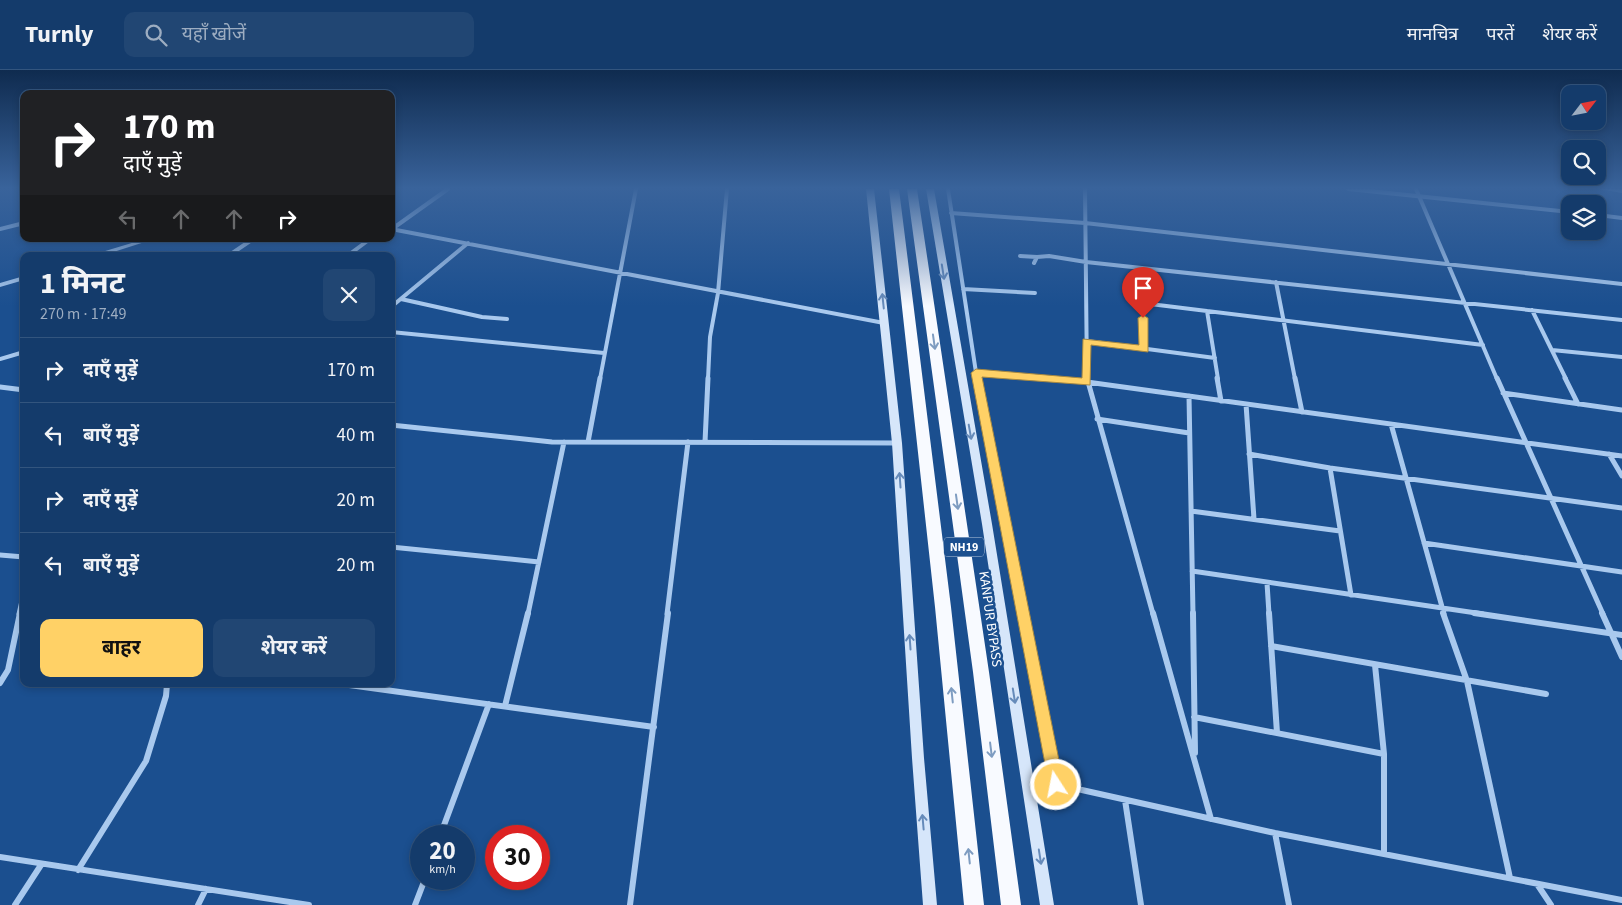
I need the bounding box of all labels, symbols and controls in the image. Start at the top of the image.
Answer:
search box [124,12,474,57]
text: Turnly [25,17,94,52]
icon: search [142,21,170,49]
text: यहाँ खोजें [182,21,246,48]
text: मानचित्र [1407,22,1458,47]
text: परतें [1486,22,1514,47]
text: शेयर करें [1542,22,1597,47]
north arrow [1561,85,1606,130]
map controls [1561,85,1606,240]
text: 170 m [123,102,215,152]
icon: right [40,110,105,175]
button: search [1561,140,1606,185]
text: दाएँ मुड़ें [123,148,182,180]
button: layers [1561,195,1606,240]
icon: left [114,205,142,233]
icon: ahead [167,205,195,233]
icon: ahead [220,205,248,233]
icon: right [273,205,301,233]
text: 1 मिनट [40,262,125,305]
one-way arrow [939,264,949,280]
pin [1122,267,1164,318]
button: close [323,269,375,321]
icon: arrive [1129,274,1157,302]
one-way arrow [878,293,887,309]
text: 270 m · 17:49 [40,303,127,325]
one-way arrow [929,333,939,349]
icon: right [40,356,68,384]
text: दाएँ मुड़ें [83,357,138,384]
text: 170 m [327,357,375,384]
icon: left [40,421,68,449]
text: बाएँ मुड़ें [83,422,139,449]
text: 40 m [337,422,375,449]
one-way arrow [966,424,976,440]
one-way arrow [895,472,904,488]
icon: right [40,486,68,514]
text: दाएँ मुड़ें [83,487,138,514]
text: 20 m [337,487,375,514]
one-way arrow [952,494,962,510]
road number: NH19 [944,538,984,557]
icon: left [40,551,68,579]
text: बाएँ मुड़ें [83,552,139,579]
text: 20 m [337,552,375,579]
street label: KANPUR BYPASS [973,570,1007,668]
button: बाहर [40,619,203,677]
button: शेयर करें [213,619,375,677]
one-way arrow [906,634,915,650]
one-way arrow [947,687,957,703]
one-way arrow [1009,688,1019,704]
one-way arrow [986,742,996,758]
position arrow [1029,758,1081,810]
one-way arrow [919,814,928,830]
speed limit sign: 30 [485,825,550,890]
text: 20 [429,833,456,869]
one-way arrow [1035,848,1045,864]
one-way arrow [964,849,974,865]
text: km/h [429,861,456,878]

